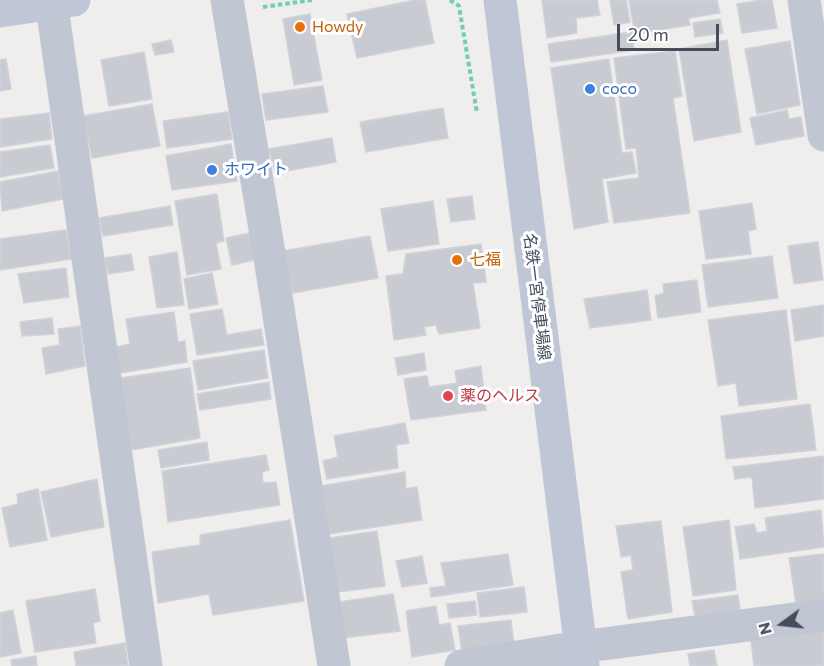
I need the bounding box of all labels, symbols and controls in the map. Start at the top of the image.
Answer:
scale bar [620,12,722,50]
place label: Howdy [312,17,363,37]
marker: Howdy [293,20,307,34]
text: 20 m [628,23,669,45]
place label: coco [602,79,637,99]
marker: coco [583,82,597,96]
place label: ホワイト [224,160,288,180]
marker: ホワイト [205,163,219,177]
street label: 名鉄一宮停車場線 [520,232,554,362]
place label: 七福 [469,250,501,270]
marker: 七福 [450,253,464,267]
place label: 薬のヘルス [460,386,540,406]
marker: 薬のヘルス [441,389,455,403]
north arrow [752,594,812,654]
text: N [753,621,775,637]

